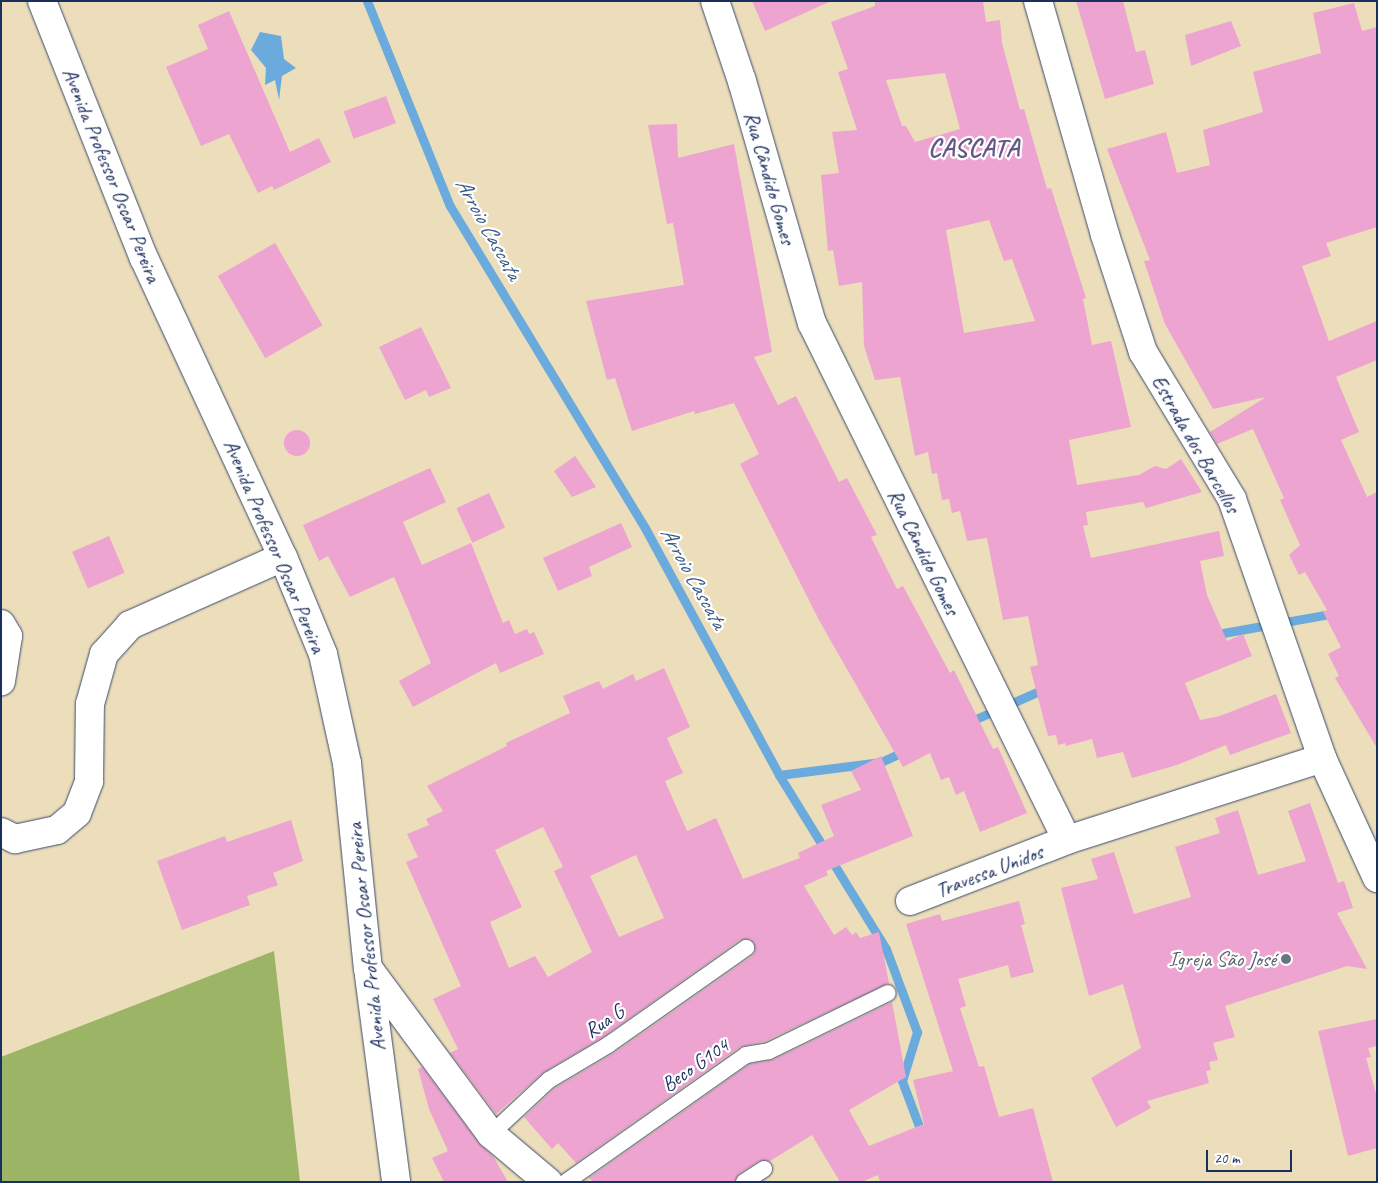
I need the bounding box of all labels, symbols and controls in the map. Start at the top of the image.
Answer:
street label: Avenida Professor Oscar Pereira [57,64,167,286]
street label: Rua Cândido Gomes [739,109,801,247]
district label: CASCATA [926,132,1022,164]
water label: Arroio Cascata [449,174,527,284]
street label: Estrada dos Barcellos [1146,371,1246,517]
street label: Avenida Professor Oscar Pereira [219,435,331,657]
street label: Rua Cândido Gomes [883,485,965,619]
water label: Arroio Cascata [654,523,732,633]
street label: Avenida Professor Oscar Pereira [341,821,391,1053]
street label: Travessa Unidos [932,839,1046,903]
place label: Igreja São José [1169,946,1276,972]
marker: Igreja São José [1280,953,1292,965]
street label: Rua G [579,999,629,1043]
street label: Beco G104 [657,1033,733,1097]
scale bar [1208,1140,1294,1172]
text: 20 m [1214,1149,1240,1168]

